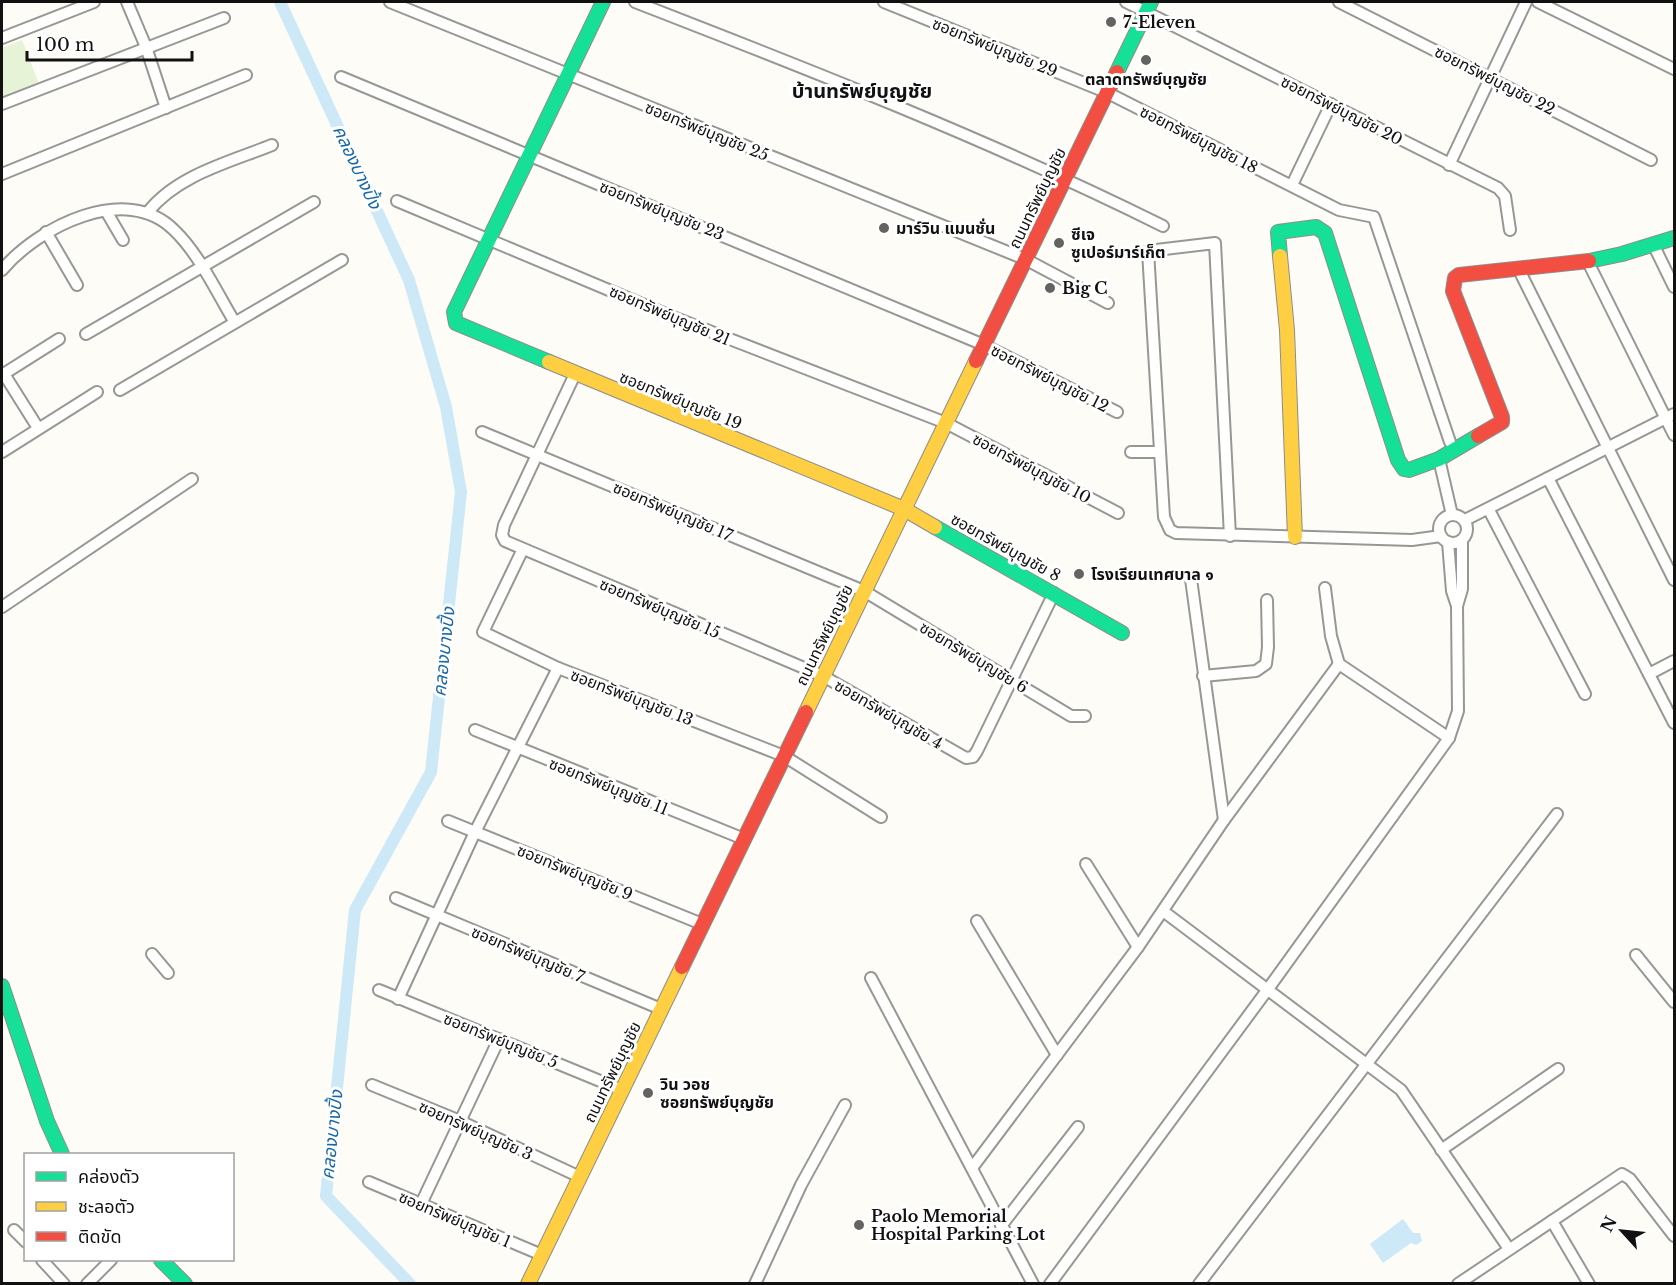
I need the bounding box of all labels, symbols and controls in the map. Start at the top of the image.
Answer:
place label: 7-Eleven [1123,12,1196,32]
street label: ซอยทรัพย์บุญชัย 29 [930,13,1060,81]
marker: 7-Eleven [1104,15,1118,29]
scale bar [27,24,192,62]
text: 100 m [36,34,94,56]
street label: ซอยทรัพย์บุญชัย 22 [1431,41,1559,119]
marker: ตลาดทรัพย์บุญชัย [1139,53,1153,67]
place label: ตลาดทรัพย์บุญชัย [1085,69,1207,89]
street label: ซอยทรัพย์บุญชัย 20 [1278,71,1406,149]
district label: บ้านทรัพย์บุญชัย [792,79,932,103]
street label: ซอยทรัพย์บุญชัย 25 [642,97,772,165]
street label: ซอยทรัพย์บุญชัย 18 [1137,101,1261,177]
water label: คลองบางปิ้ง [328,121,387,214]
street label: ถนนทรัพย์บุญชัย [1004,144,1070,252]
street label: ซอยทรัพย์บุญชัย 23 [597,176,727,244]
place label: มาร์วิน แมนชั่น [896,218,995,238]
marker: มาร์วิน แมนชั่น [877,221,891,235]
place label: ซีเจ ซูเปอร์มาร์เก็ต [1071,224,1165,263]
marker: ซีเจ ซูเปอร์มาร์เก็ต [1052,236,1066,250]
place label: Big C [1062,278,1108,298]
street label: ซอยทรัพย์บุญชัย 21 [606,280,734,350]
marker: Big C [1043,281,1057,295]
street label: ซอยทรัพย์บุญชัย 12 [988,340,1112,416]
street label: ซอยทรัพย์บุญชัย 19 [617,366,745,434]
street label: ซอยทรัพย์บุญชัย 10 [969,428,1095,508]
street label: ซอยทรัพย์บุญชัย 17 [610,477,737,546]
street label: ซอยทรัพย์บุญชัย 8 [948,509,1064,585]
place label: โรงเรียนเทศบาล ๑ [1091,564,1214,584]
marker: โรงเรียนเทศบาล ๑ [1072,567,1086,581]
street label: ซอยทรัพย์บุญชัย 15 [597,574,723,642]
street label: ถนนทรัพย์บุญชัย [791,581,857,689]
water label: คลองบางปิ้ง [427,605,460,698]
street label: ซอยทรัพย์บุญชัย 6 [916,617,1032,697]
street label: ซอยทรัพย์บุญชัย 13 [568,664,696,730]
street label: ซอยทรัพย์บุญชัย 4 [831,675,947,753]
street label: ซอยทรัพย์บุญชัย 11 [546,753,672,819]
street label: ซอยทรัพย์บุญชัย 9 [514,840,636,904]
street label: ซอยทรัพย์บุญชัย 7 [468,921,588,987]
street label: ซอยทรัพย์บุญชัย 5 [441,1008,561,1072]
street label: ถนนทรัพย์บุญชัย [579,1018,645,1126]
place label: วิน วอช ซอยทรัพย์บุญชัย [660,1074,774,1112]
marker: วิน วอช ซอยทรัพย์บุญชัย [641,1086,655,1100]
water label: คลองบางปิ้ง [315,1088,348,1181]
street label: ซอยทรัพย์บุญชัย 3 [416,1096,536,1164]
legend [24,1153,234,1261]
text: คล่องตัว [78,1166,140,1188]
street label: ซอยทรัพย์บุญชัย 1 [396,1186,514,1252]
text: ชะลอตัว [78,1196,135,1218]
north arrow [1592,1201,1652,1261]
place label: Paolo Memorial Hospital Parking Lot [871,1206,1046,1244]
text: N [1596,1213,1621,1235]
marker: Paolo Memorial Hospital Parking Lot [852,1218,866,1232]
text: ติดขัด [78,1226,121,1248]

